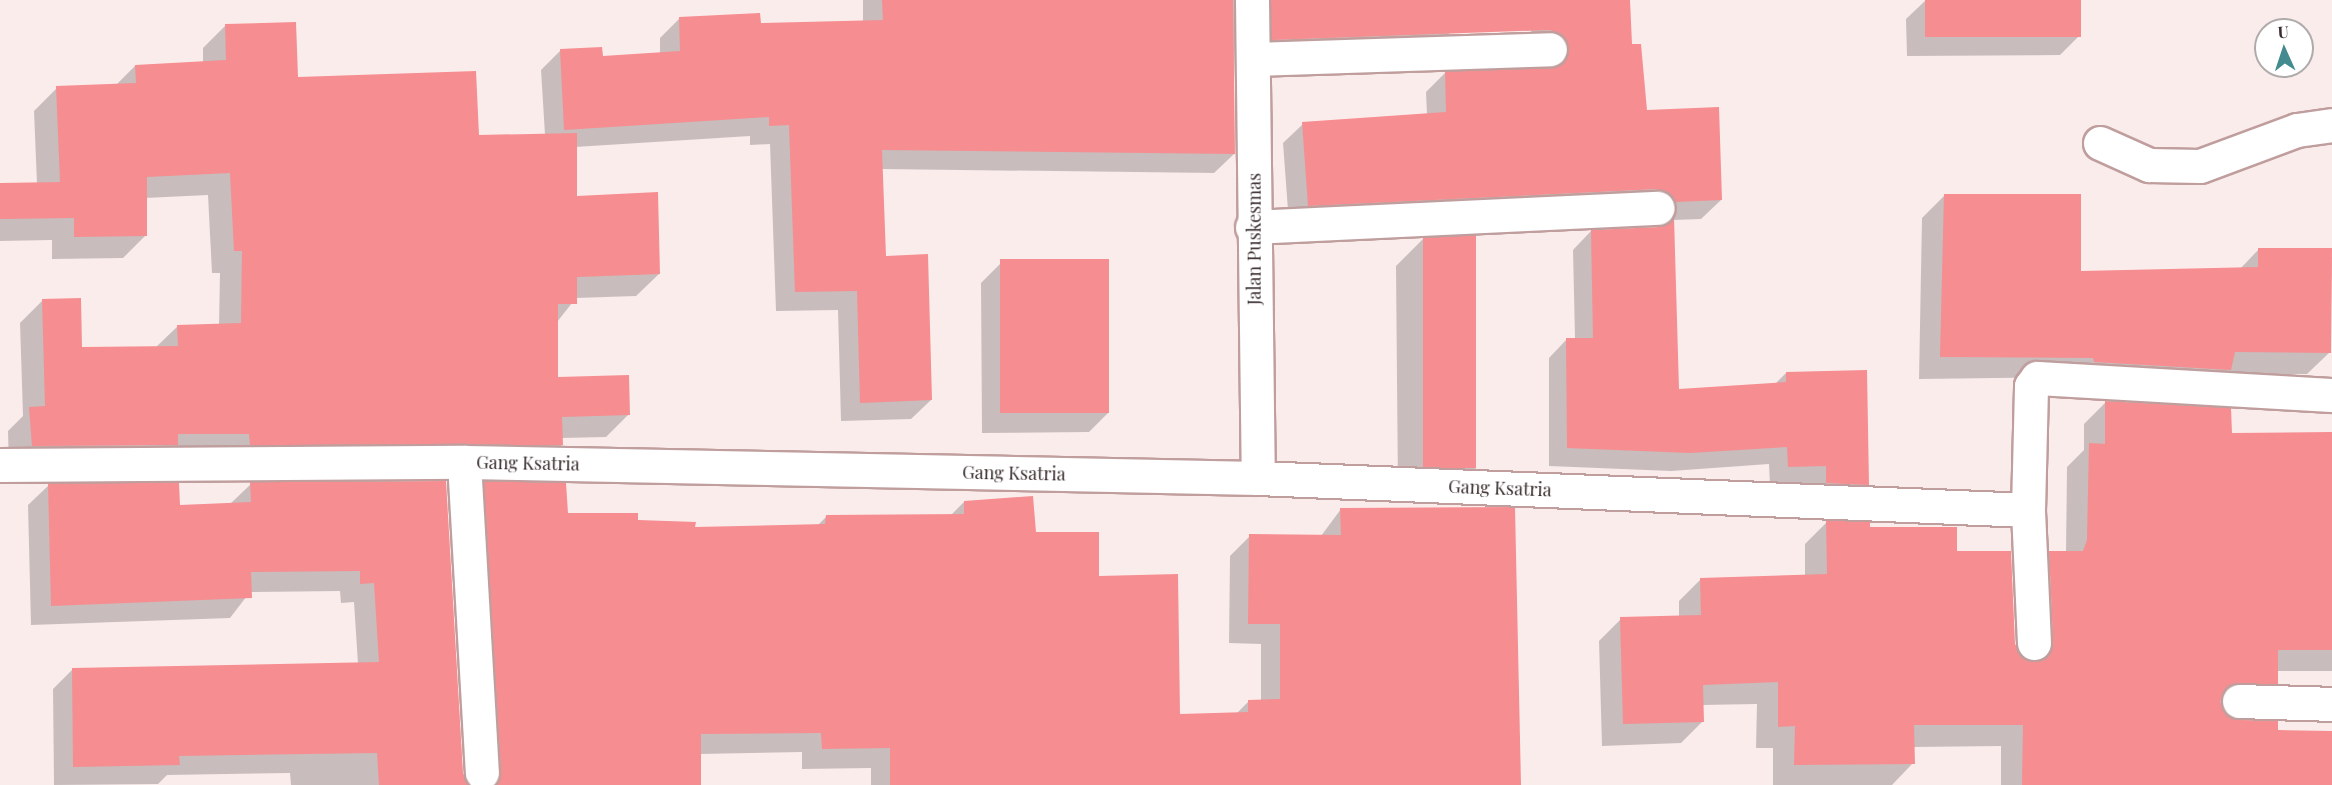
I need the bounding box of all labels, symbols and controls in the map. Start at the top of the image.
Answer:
north arrow [2254,18,2314,78]
text: U [2277,21,2289,42]
street label: Jalan Puskesmas [1243,173,1265,305]
street label: Gang Ksatria [476,451,580,475]
street label: Gang Ksatria [962,461,1066,485]
street label: Gang Ksatria [1448,475,1552,501]

